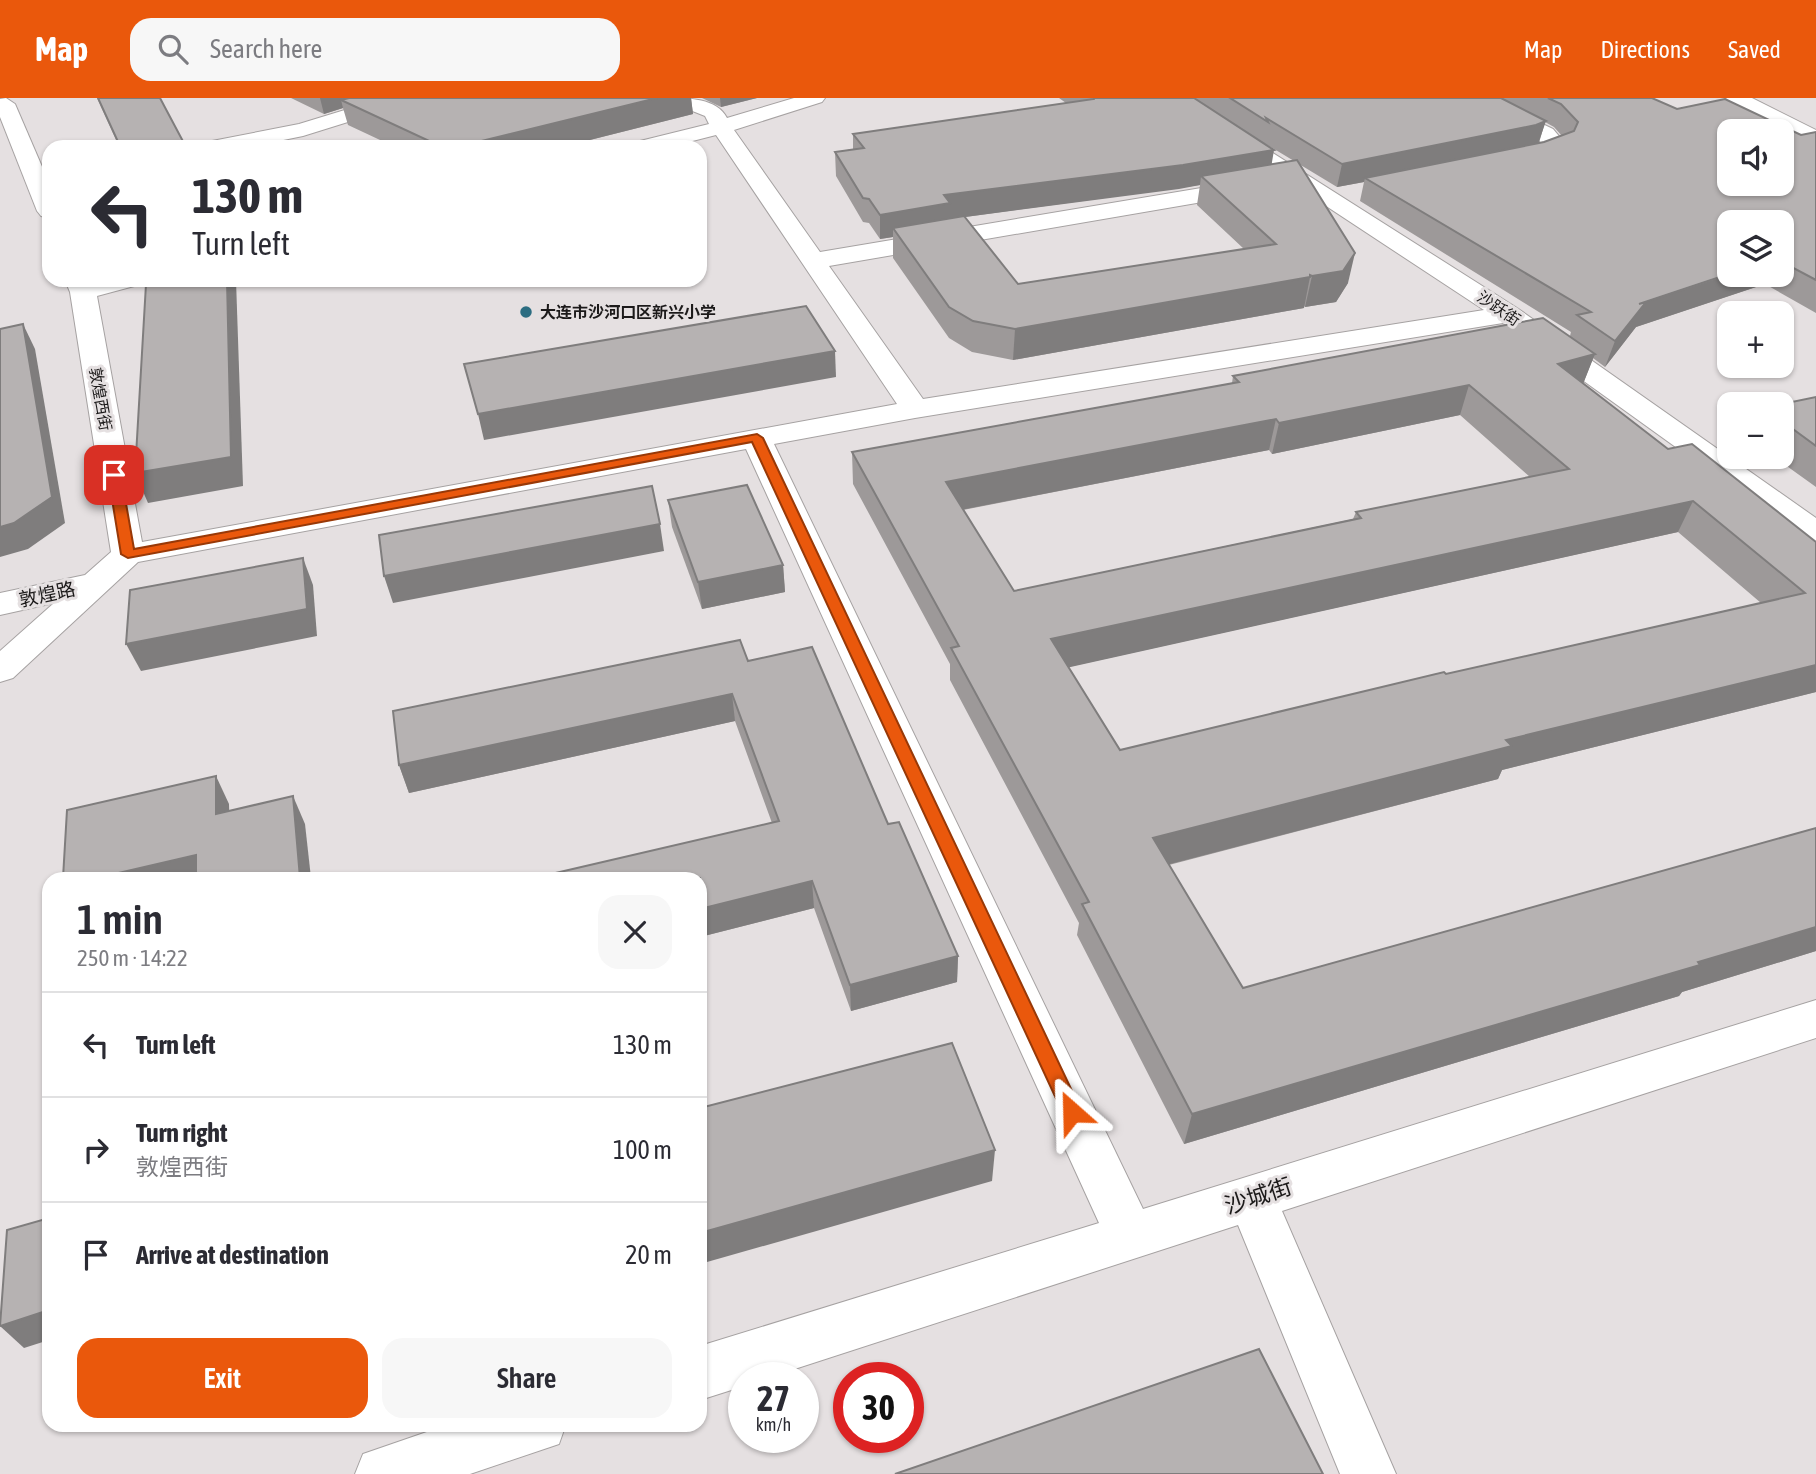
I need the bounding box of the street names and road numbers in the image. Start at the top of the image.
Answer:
street label: 沙跃街 [1474,287,1524,329]
street label: 敦煌西街 [87,366,115,432]
street label: 敦煌路 [17,577,77,611]
street label: 沙城街 [1221,1173,1295,1219]

